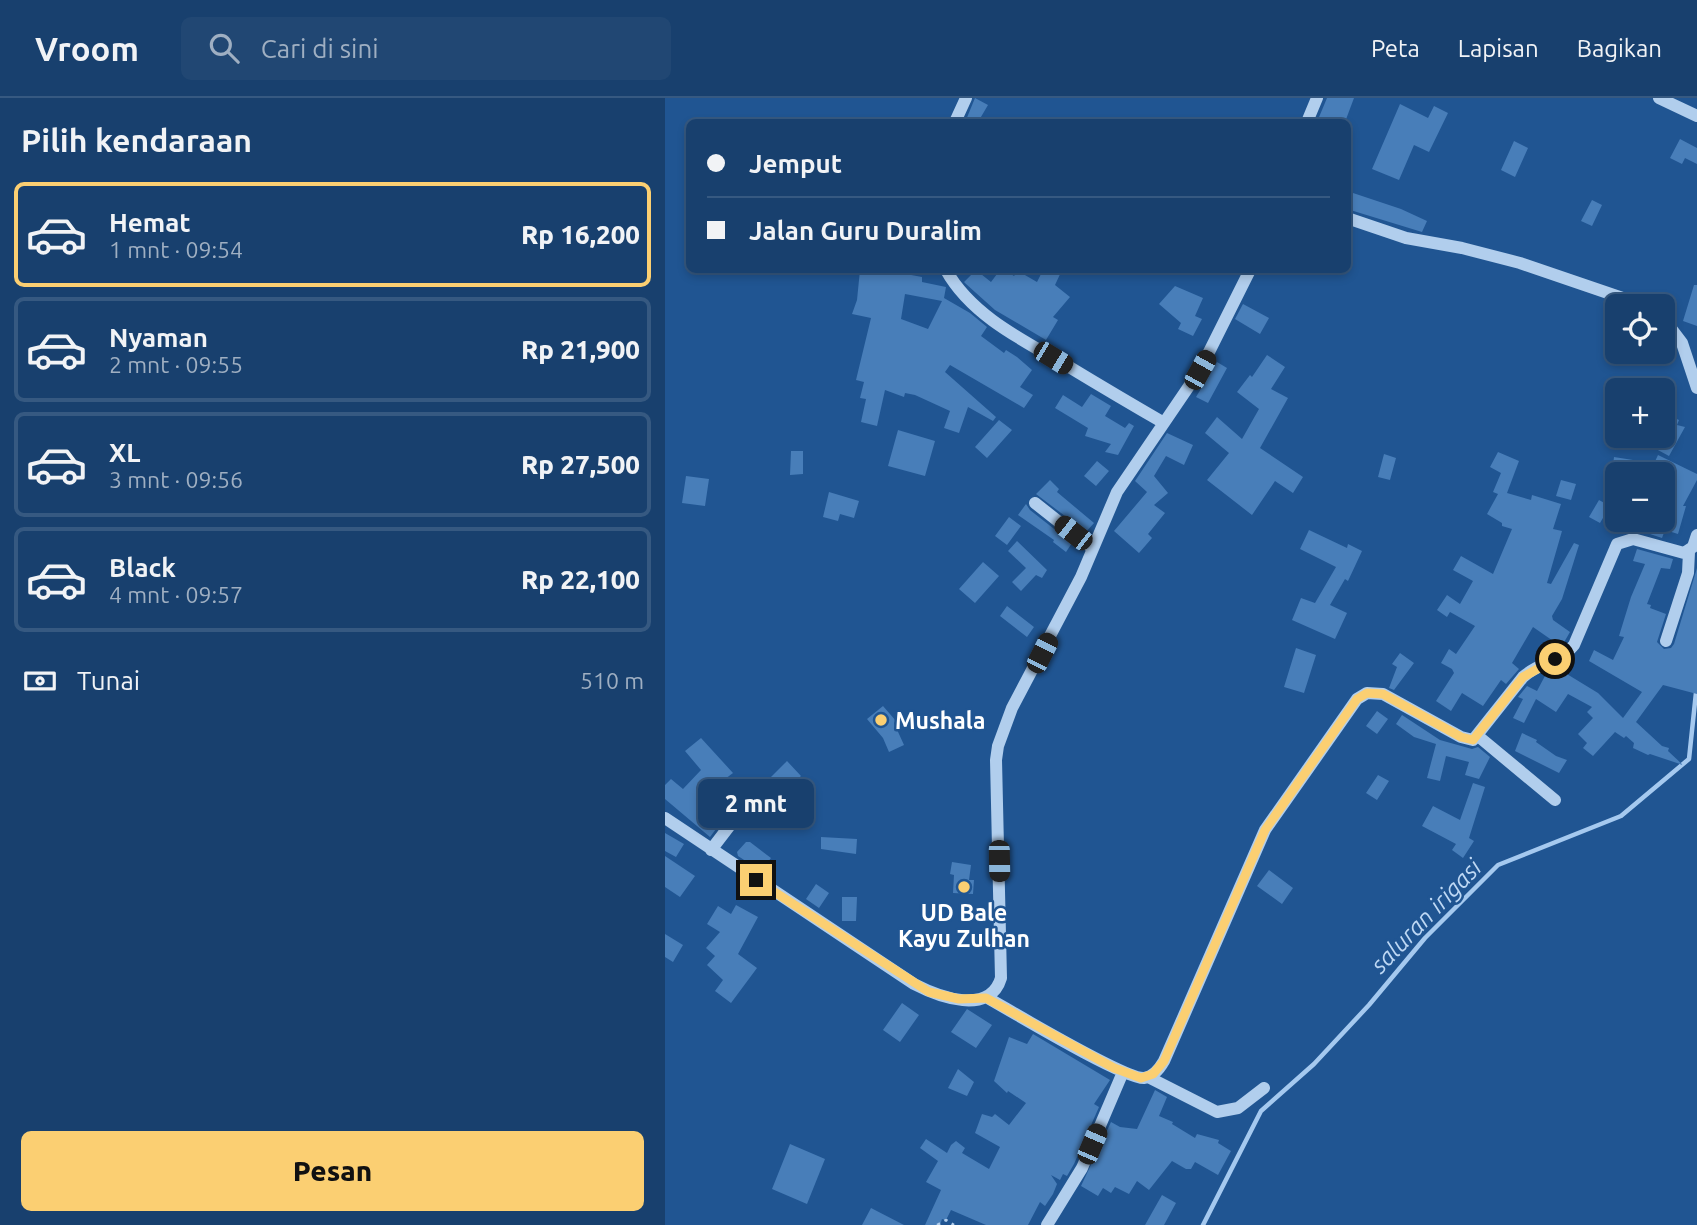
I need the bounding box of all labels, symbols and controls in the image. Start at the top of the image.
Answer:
search box [181,17,671,80]
icon: search [205,29,243,67]
text: Vroom [35,30,139,67]
text: Cari di sini [261,34,379,63]
text: Peta [1371,35,1420,62]
text: Lapisan [1458,35,1539,62]
text: Bagikan [1577,35,1662,62]
text: Pilih kendaraan [21,122,252,158]
text: Jemput [749,149,842,178]
icon: car [25,203,88,266]
text: Hemat [109,208,191,237]
text: Jalan Guru Duralim [749,216,982,245]
text: Rp 16,200 [521,220,640,249]
text: 1 mnt · 09:54 [109,237,243,262]
map controls [1605,294,1675,532]
button: locate [1605,294,1675,364]
icon: car [25,318,88,381]
text: Nyaman [109,323,208,352]
text: Rp 21,900 [521,335,640,364]
car [1030,338,1077,378]
car [1181,347,1220,393]
text: 2 mnt · 09:55 [109,352,243,377]
button: + [1605,378,1675,448]
icon: car [25,433,88,496]
text: XL [109,438,140,467]
text: Rp 27,500 [521,450,640,479]
button: − [1605,462,1675,532]
text: 3 mnt · 09:56 [109,467,243,492]
car [1050,512,1097,554]
icon: car [25,548,88,611]
text: Black [109,553,176,582]
text: Rp 22,100 [521,565,640,594]
text: 4 mnt · 09:57 [109,582,243,607]
car [1024,630,1061,676]
route start [1539,643,1571,675]
icon: cash [21,662,59,700]
text: Tunai [77,666,140,695]
text: 510 m [580,668,644,693]
place label: Mushala [895,708,985,733]
marker: Mushala [873,712,889,728]
callout: 2 mnt [698,778,814,828]
text: 2 mnt [725,791,787,816]
car [989,840,1010,882]
water label: saluran irigasi [1365,853,1487,979]
route end [740,864,772,896]
marker: UD Bale Kayu Zulhan [956,879,972,895]
place label: UD Bale Kayu Zulhan [898,900,1030,951]
car [1075,1121,1110,1167]
button: Pesan [21,1131,644,1211]

